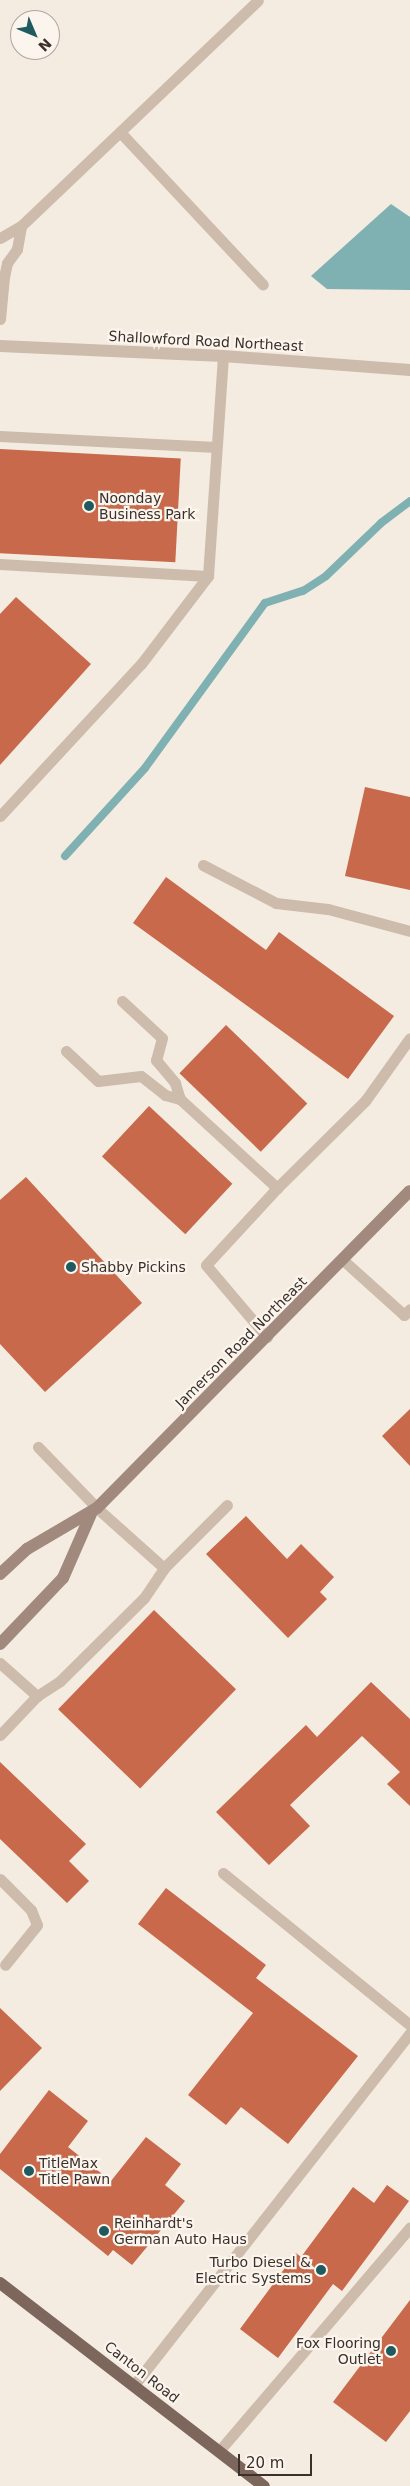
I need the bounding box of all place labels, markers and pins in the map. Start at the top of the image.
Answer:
place label: Noonday Business Park [99,490,195,522]
marker: Noonday Business Park [83,500,95,512]
place label: Shabby Pickins [81,1259,186,1275]
marker: Shabby Pickins [65,1261,77,1273]
place label: TitleMax Title Pawn [39,2155,110,2188]
marker: TitleMax Title Pawn [23,2165,35,2177]
place label: Reinhardt's German Auto Haus [114,2215,247,2248]
marker: Reinhardt's German Auto Haus [98,2225,110,2237]
place label: Turbo Diesel & Electric Systems [195,2254,311,2286]
marker: Turbo Diesel & Electric Systems [315,2264,327,2276]
place label: Fox Flooring Outlet [296,2335,381,2368]
marker: Fox Flooring Outlet [385,2345,397,2357]

